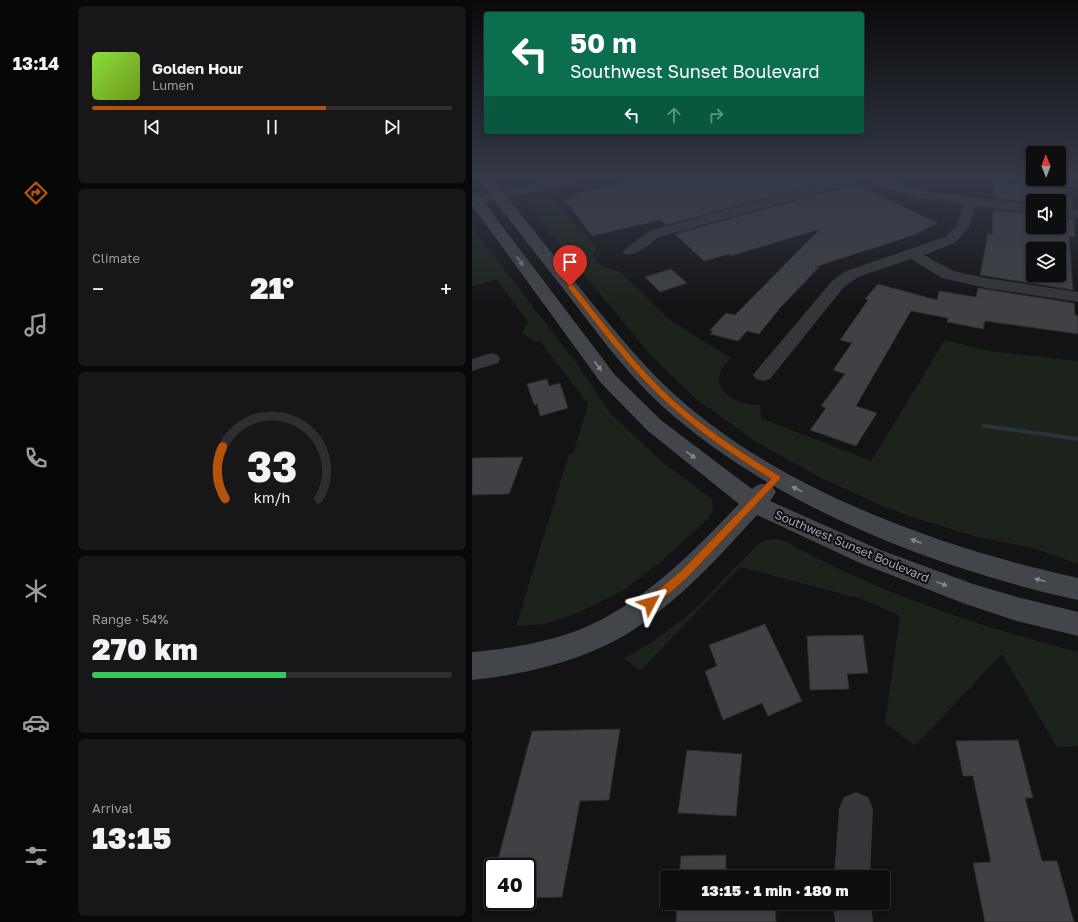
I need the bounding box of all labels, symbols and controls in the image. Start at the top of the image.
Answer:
text: 50 m [570,26,637,59]
icon: left [504,28,556,80]
text: 13:14 [13,52,59,74]
text: Golden Hour [152,59,243,77]
text: Southwest Sunset Boulevard [570,60,820,82]
text: Lumen [152,77,194,93]
icon: left [621,104,643,126]
icon: ahead [663,104,685,126]
icon: right [705,104,727,126]
icon: previous [141,116,163,138]
icon: pause [261,116,283,138]
icon: next [381,116,403,138]
north arrow [1026,146,1066,186]
map controls [1026,146,1066,282]
icon: directions [22,179,50,207]
button: sound [1026,194,1066,234]
button: layers [1026,242,1066,282]
pin [553,245,587,286]
text: Climate [92,250,140,266]
icon: arrive [559,251,581,273]
one-way arrow [516,256,524,267]
text: 21° [250,270,294,306]
text: − [92,275,104,302]
text: + [440,275,452,302]
icon: music [22,311,50,339]
one-way arrow [593,360,602,371]
text: 33 [247,441,297,491]
icon: phone [22,444,50,472]
one-way arrow [686,451,696,459]
one-way arrow [792,486,803,492]
text: km/h [254,489,290,506]
street label: Southwest Sunset Boulevard [772,507,932,585]
one-way arrow [910,537,922,543]
icon: climate [22,577,50,605]
one-way arrow [1034,577,1046,583]
one-way arrow [937,581,949,587]
position arrow [629,582,671,624]
text: Range · 54% [92,611,168,627]
text: 270 km [92,631,198,667]
icon: car [22,709,50,737]
text: Arrival [92,800,133,816]
text: 13:15 [92,820,171,856]
icon: filters [22,842,50,870]
speed limit sign: 40 [484,858,536,910]
text: 13:15 · 1 min · 180 m [701,881,849,899]

